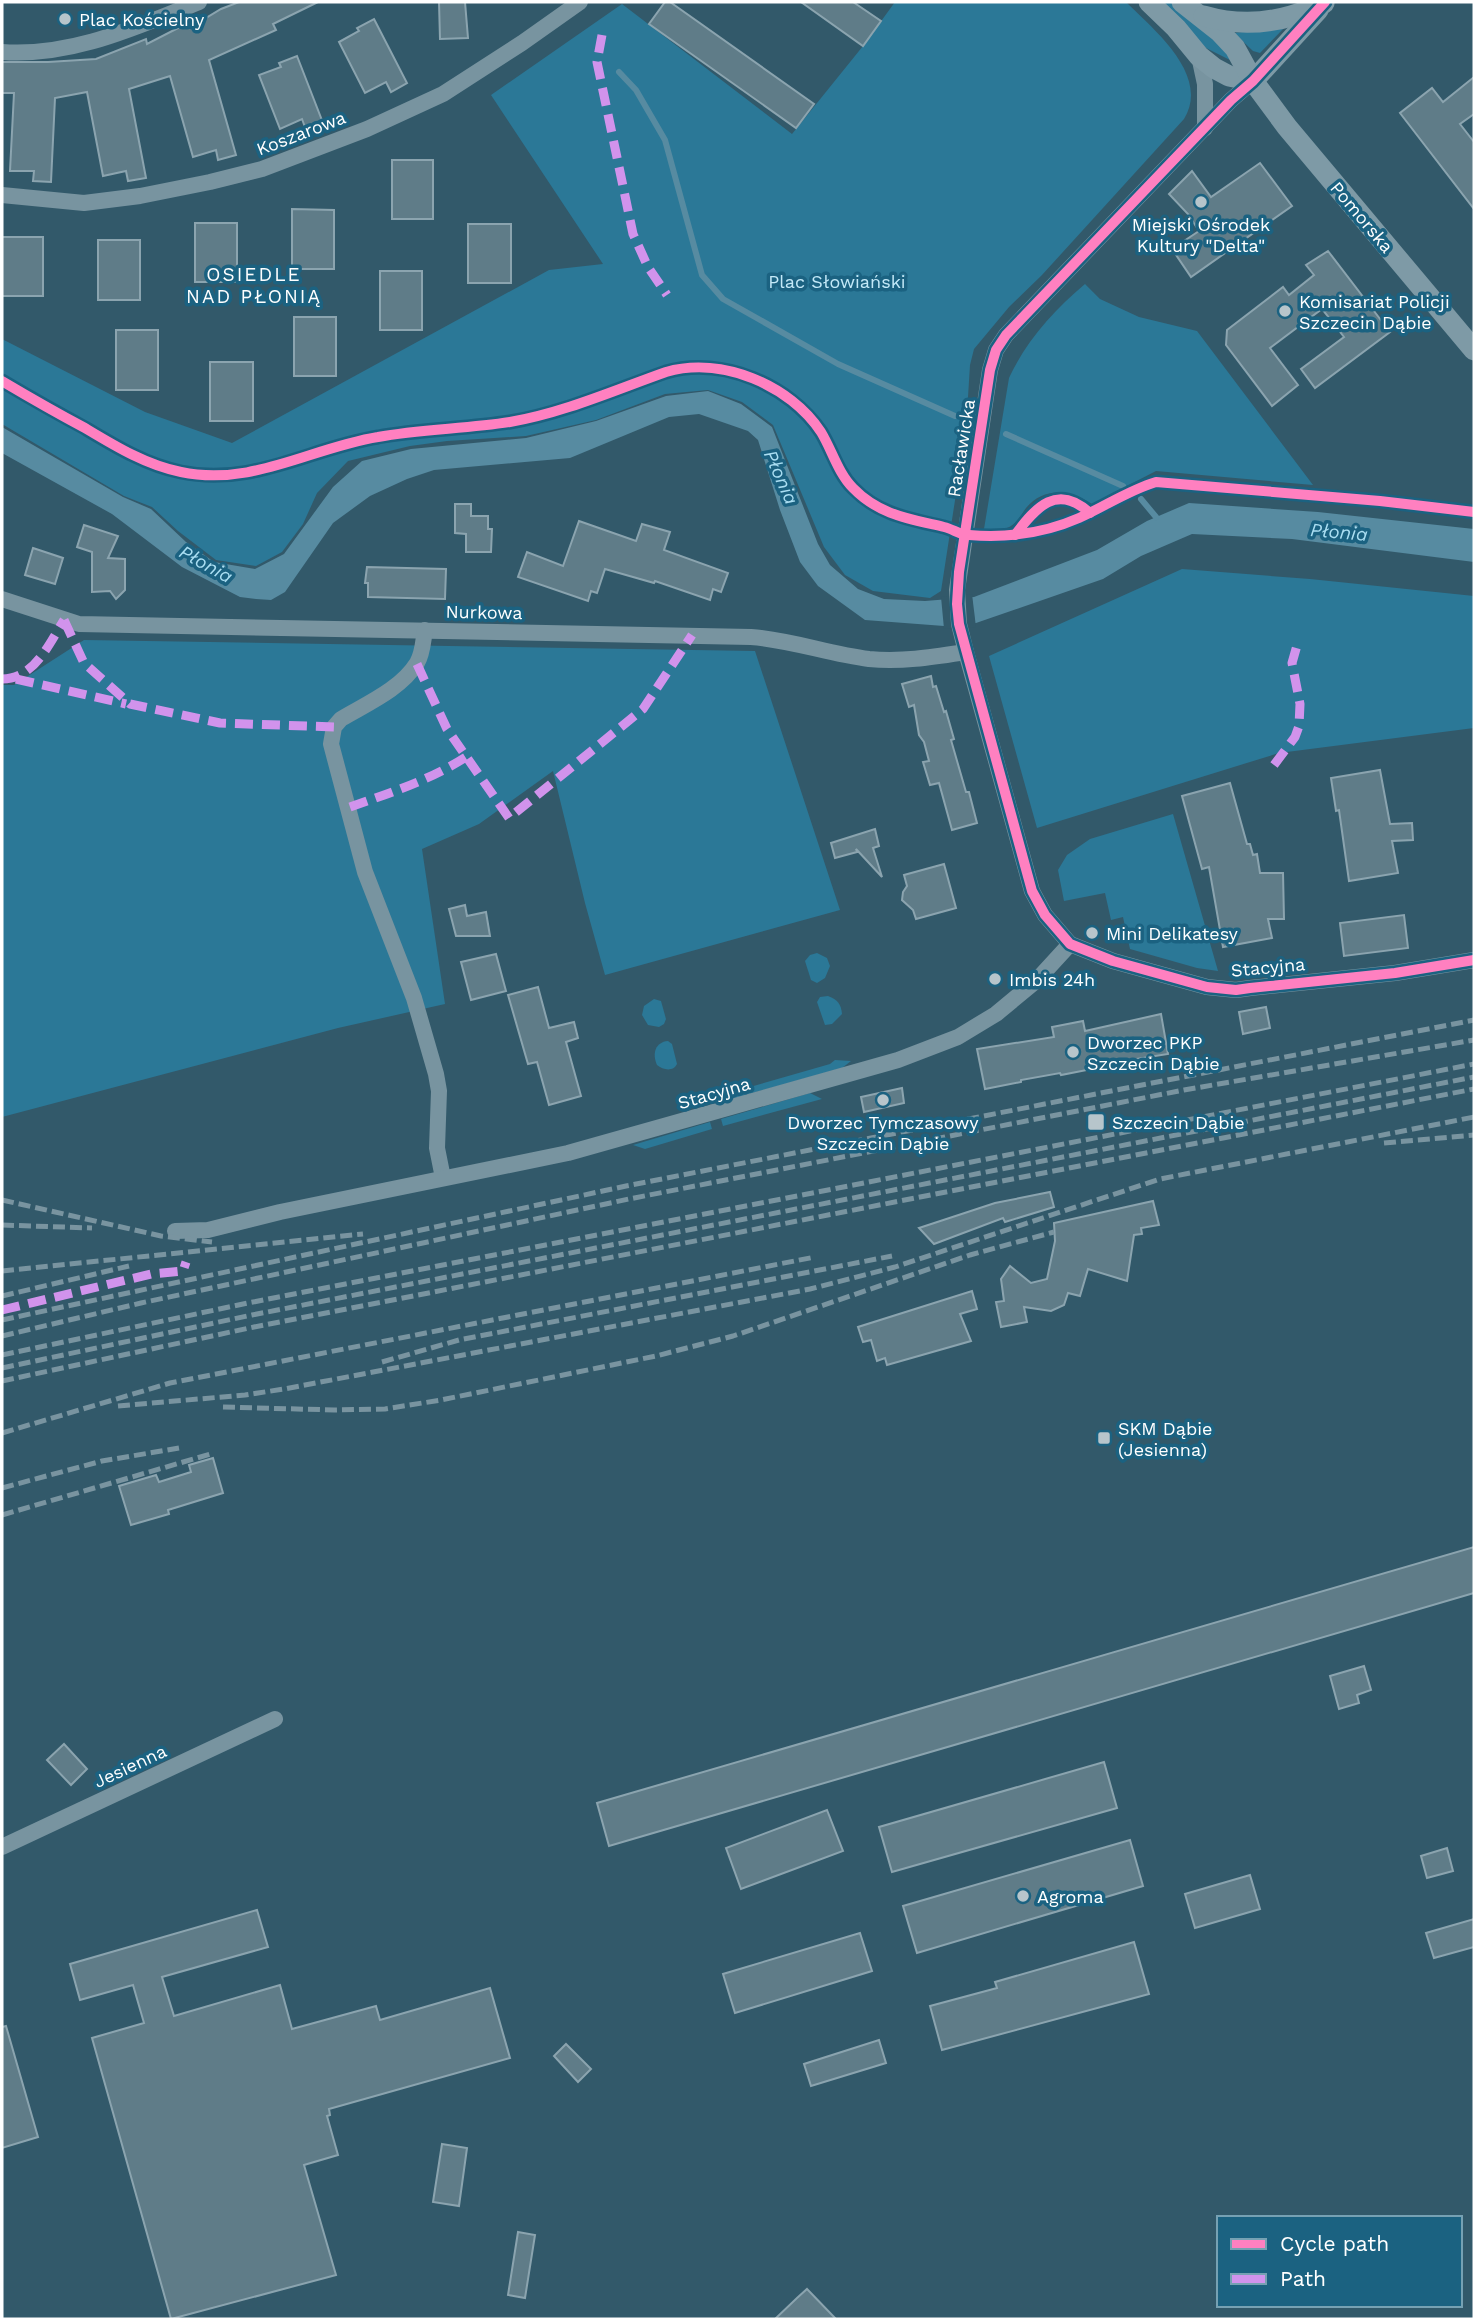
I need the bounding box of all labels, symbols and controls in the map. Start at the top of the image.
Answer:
place label: Plac Kościelny [79,9,205,30]
marker: Plac Kościelny [57,11,73,27]
street label: Koszarowa [253,106,349,160]
street label: Pomorska [1326,177,1398,257]
marker: Miejski Ośrodek Kultury "Delta" [1193,194,1209,210]
place label: Miejski Ośrodek Kultury "Delta" [1132,214,1270,256]
district label: OSIEDLE NAD PŁONIĄ [186,263,322,308]
park label: Plac Słowiański [768,271,906,292]
place label: Komisariat Policji Szczecin Dąbie [1299,291,1450,333]
marker: Komisariat Policji Szczecin Dąbie [1277,303,1293,319]
street label: Racławicka [943,397,979,499]
water label: Płonia [759,446,803,508]
water label: Płonia [1309,518,1369,546]
water label: Płonia [175,540,237,588]
street label: Nurkowa [445,601,523,623]
place label: Mini Delikatesy [1106,923,1239,944]
marker: Mini Delikatesy [1084,925,1100,941]
street label: Stacyjna [1230,953,1306,981]
place label: Imbis 24h [1009,969,1095,990]
marker: Imbis 24h [987,971,1003,987]
place label: Dworzec PKP Szczecin Dąbie [1087,1032,1220,1074]
marker: Dworzec PKP Szczecin Dąbie [1065,1044,1081,1060]
street label: Stacyjna [675,1073,753,1113]
marker: Dworzec Tymczasowy Szczecin Dąbie [875,1092,891,1108]
place label: Dworzec Tymczasowy Szczecin Dąbie [787,1112,979,1154]
marker: Szczecin Dąbie [1086,1112,1106,1132]
place label: Szczecin Dąbie [1112,1112,1245,1133]
place label: SKM Dąbie (Jesienna) [1118,1418,1212,1460]
marker: SKM Dąbie (Jesienna) [1096,1430,1112,1446]
street label: Jesienna [90,1740,170,1792]
place label: Agroma [1037,1886,1104,1907]
marker: Agroma [1015,1888,1031,1904]
legend [1217,2216,1462,2307]
text: Cycle path [1280,2231,1389,2256]
text: Path [1280,2266,1326,2291]

